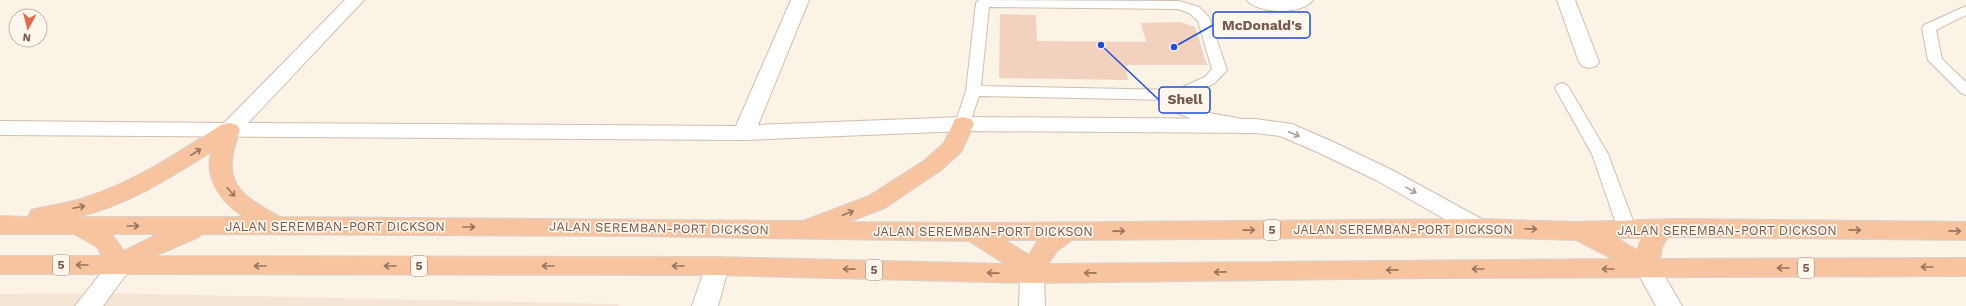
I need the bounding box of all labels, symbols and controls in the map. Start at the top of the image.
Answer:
north arrow [8,8,48,48]
callout: McDonald's [1213,12,1310,38]
text: McDonald's [1222,17,1303,33]
text: N [22,30,32,44]
callout: Shell [1159,87,1210,113]
text: Shell [1168,91,1203,107]
one-way arrow [1288,130,1300,138]
one-way arrow [190,147,202,155]
one-way arrow [1405,186,1417,194]
one-way arrow [226,187,235,198]
one-way arrow [72,203,85,211]
one-way arrow [841,208,853,216]
street label: JALAN SEREMBAN-PORT DICKSON [225,219,445,234]
street label: JALAN SEREMBAN-PORT DICKSON [549,219,769,237]
road number: 5 [1264,220,1280,240]
one-way arrow [126,222,139,230]
street label: JALAN SEREMBAN-PORT DICKSON [1293,222,1513,237]
one-way arrow [462,223,475,231]
street label: JALAN SEREMBAN-PORT DICKSON [1617,223,1837,238]
street label: JALAN SEREMBAN-PORT DICKSON [873,224,1093,239]
one-way arrow [1524,225,1537,233]
one-way arrow [1242,226,1255,234]
one-way arrow [1848,226,1861,234]
one-way arrow [1948,227,1961,235]
one-way arrow [1112,228,1125,235]
road number: 5 [53,255,69,275]
road number: 5 [411,256,427,276]
road number: 5 [1798,258,1814,278]
road number: 5 [866,260,882,280]
one-way arrow [76,261,89,269]
one-way arrow [254,262,267,270]
one-way arrow [384,262,397,270]
one-way arrow [542,262,555,270]
one-way arrow [672,262,685,270]
one-way arrow [1921,263,1934,271]
one-way arrow [1777,264,1790,272]
one-way arrow [843,265,856,273]
one-way arrow [1472,265,1485,273]
one-way arrow [1602,265,1615,273]
one-way arrow [1386,266,1399,274]
one-way arrow [1214,268,1227,275]
one-way arrow [987,269,1000,277]
one-way arrow [1084,269,1097,277]

